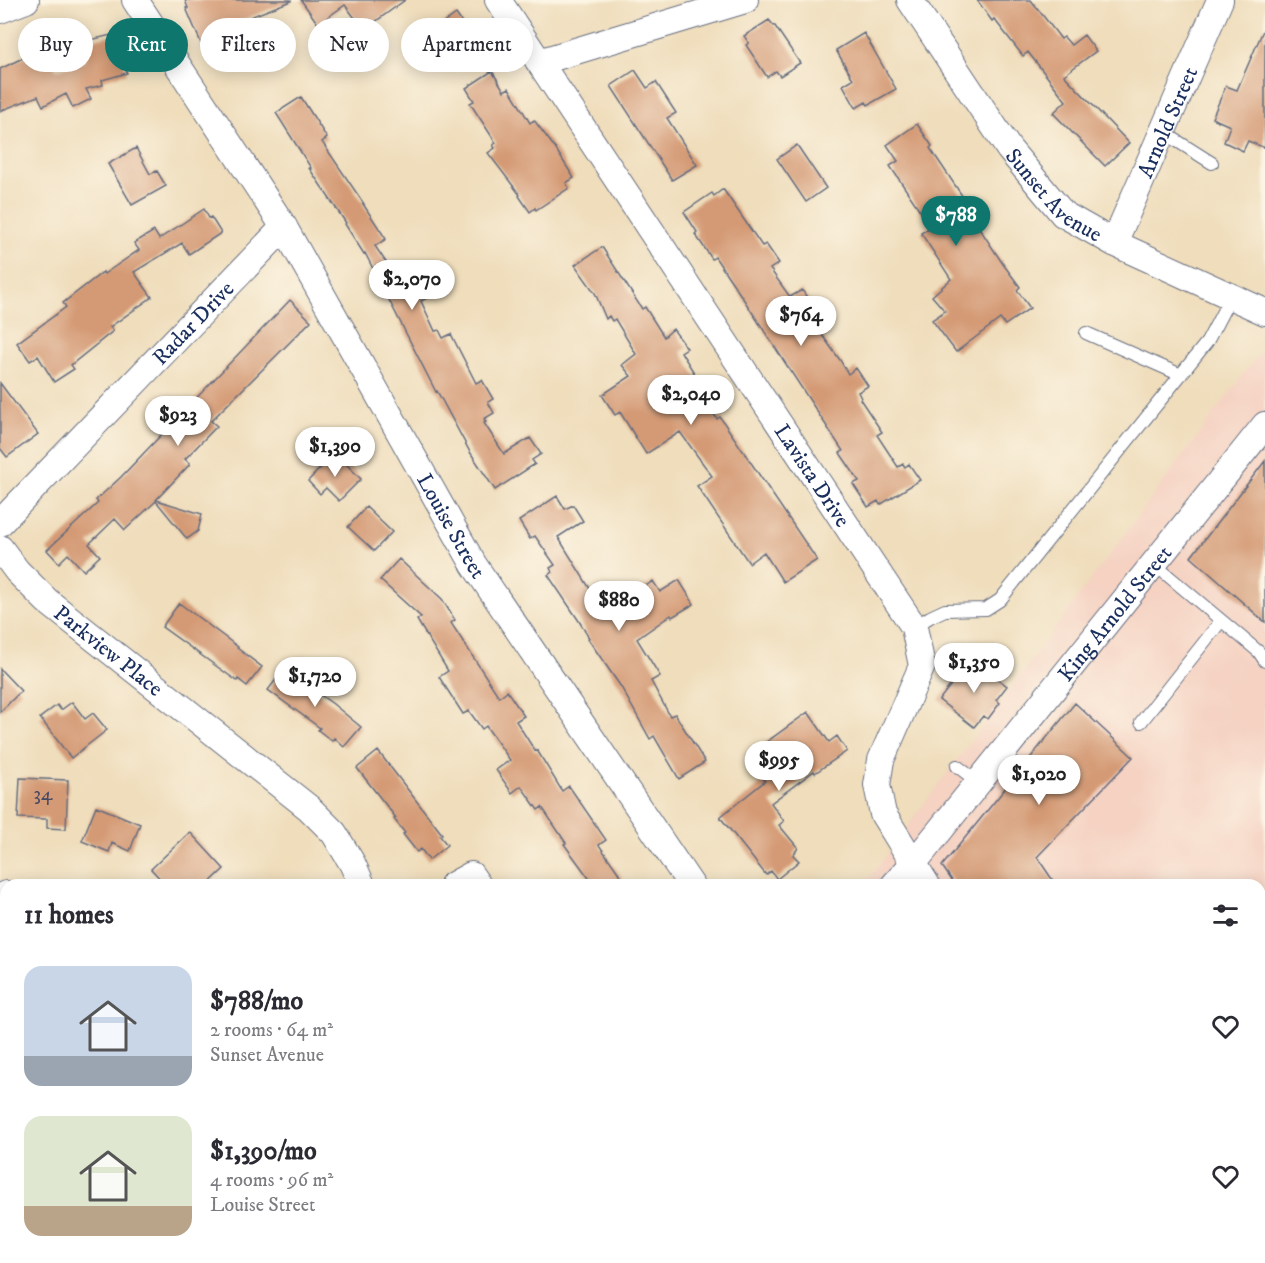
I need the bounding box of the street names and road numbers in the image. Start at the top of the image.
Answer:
street label: Arnold Street [1132,63,1204,182]
street label: Sunset Avenue [999,143,1107,248]
street label: Radar Drive [147,276,240,371]
street label: Lavista Drive [768,419,856,532]
street label: Louise Street [410,469,491,584]
street label: King Arnold Street [1053,540,1178,687]
street label: Parkview Place [48,600,168,703]

